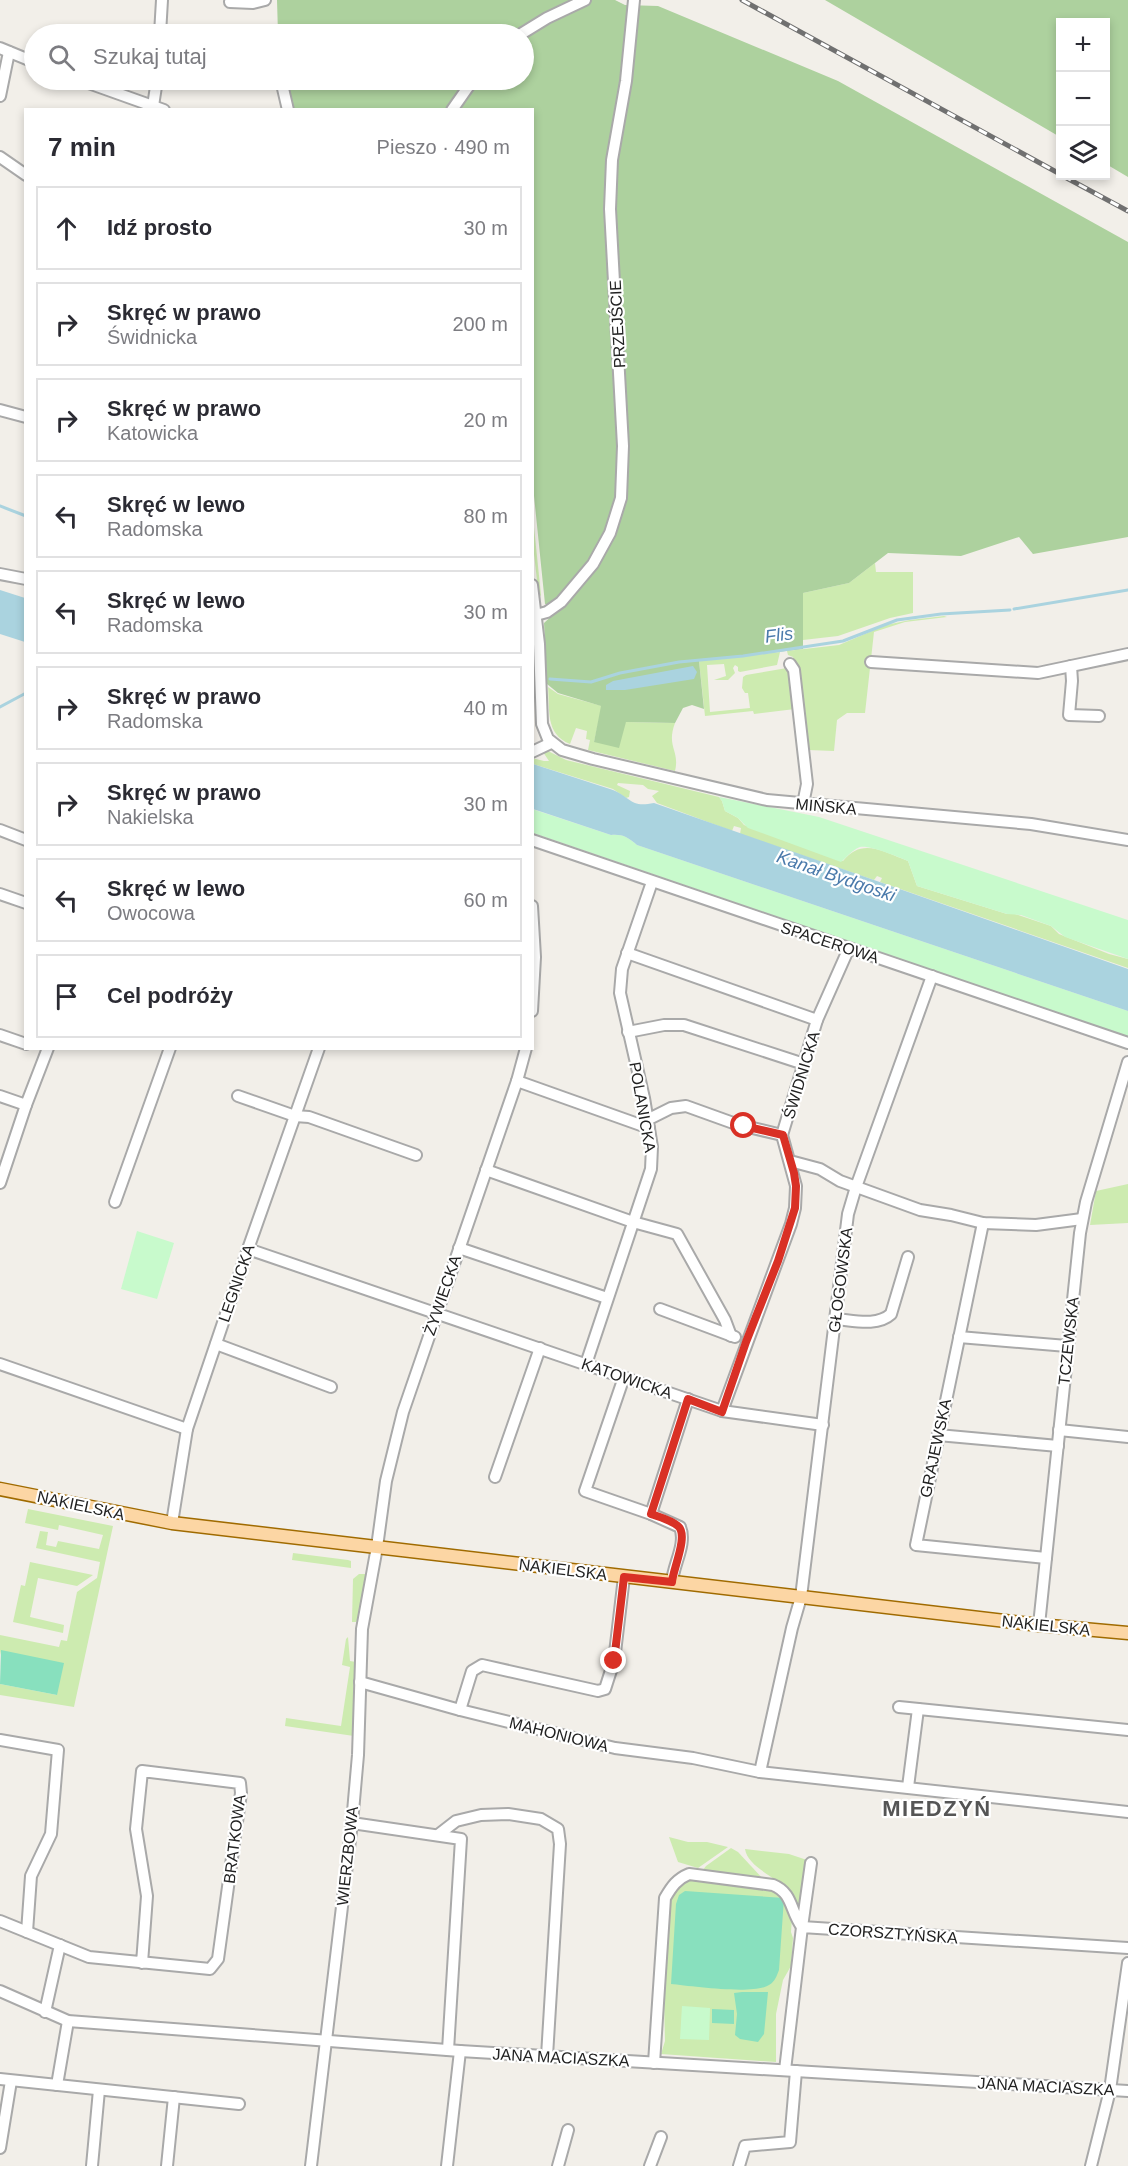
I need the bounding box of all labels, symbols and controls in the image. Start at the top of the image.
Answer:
map controls [1056,18,1110,180]
button: + [1056,18,1110,72]
search box [24,24,534,90]
icon: search [45,41,78,74]
text: Szukaj tutaj [93,44,207,69]
button: − [1056,72,1110,126]
button: layers [1056,126,1110,180]
text: 7 min [48,132,116,162]
text: Pieszo · 490 m [377,136,510,158]
icon: ahead [50,212,83,245]
text: Idź prosto [107,215,212,240]
text: 30 m [464,217,508,239]
street label: PRZEJŚCIE [606,280,628,368]
text: Skręć w prawo [107,300,261,325]
icon: right [50,308,83,341]
text: 200 m [452,313,508,335]
text: Świdnicka [107,326,197,348]
text: Skręć w prawo [107,396,261,421]
icon: right [50,404,83,437]
text: 20 m [464,409,508,431]
text: Katowicka [107,422,198,444]
text: Skręć w lewo [107,492,245,517]
icon: left [50,500,83,533]
text: 80 m [464,505,508,527]
text: Radomska [107,518,203,540]
text: Skręć w lewo [107,588,245,613]
icon: left [50,596,83,629]
text: 30 m [464,601,508,623]
text: Radomska [107,614,203,636]
water label: Flis [764,623,794,647]
text: Skręć w prawo [107,684,261,709]
icon: right [50,692,83,725]
text: 40 m [464,697,508,719]
text: Radomska [107,710,203,732]
text: Skręć w prawo [107,780,261,805]
icon: right [50,788,83,821]
text: 30 m [464,793,508,815]
street label: MIŃSKA [795,794,858,818]
text: Nakielska [107,806,194,828]
water label: Kanał Bydgoski [774,846,899,906]
text: Skręć w lewo [107,876,245,901]
icon: left [50,884,83,917]
text: 60 m [464,889,508,911]
text: Owocowa [107,902,195,924]
street label: SPACEROWA [779,919,881,966]
icon: arrive [50,980,83,1013]
text: Cel podróży [107,983,233,1008]
street label: ŚWIDNICKA [779,1029,823,1121]
street label: POLANICKA [626,1061,659,1154]
route start [730,1112,756,1138]
street label: GŁOGOWSKA [826,1226,855,1334]
street label: LEGNICKA [215,1242,258,1324]
street label: ŻYWIECKA [420,1252,464,1337]
street label: TCZEWSKA [1055,1296,1082,1386]
street label: KATOWICKA [579,1355,675,1402]
street label: GRAJEWSKA [917,1397,954,1499]
street label: NAKIELSKA [36,1488,126,1523]
street label: NAKIELSKA [518,1556,608,1583]
street label: NAKIELSKA [1001,1612,1091,1639]
route end [600,1647,626,1673]
street label: MAHONIOWA [508,1714,611,1755]
street label: BRATKOWA [221,1793,248,1885]
district label: MIEDZYŃ [882,1796,992,1821]
street label: WIERZBOWA [334,1805,361,1907]
street label: CZORSZTYŃSKA [828,1919,959,1947]
street label: JANA MACIASZKA [492,2045,630,2070]
street label: JANA MACIASZKA [977,2074,1115,2099]

